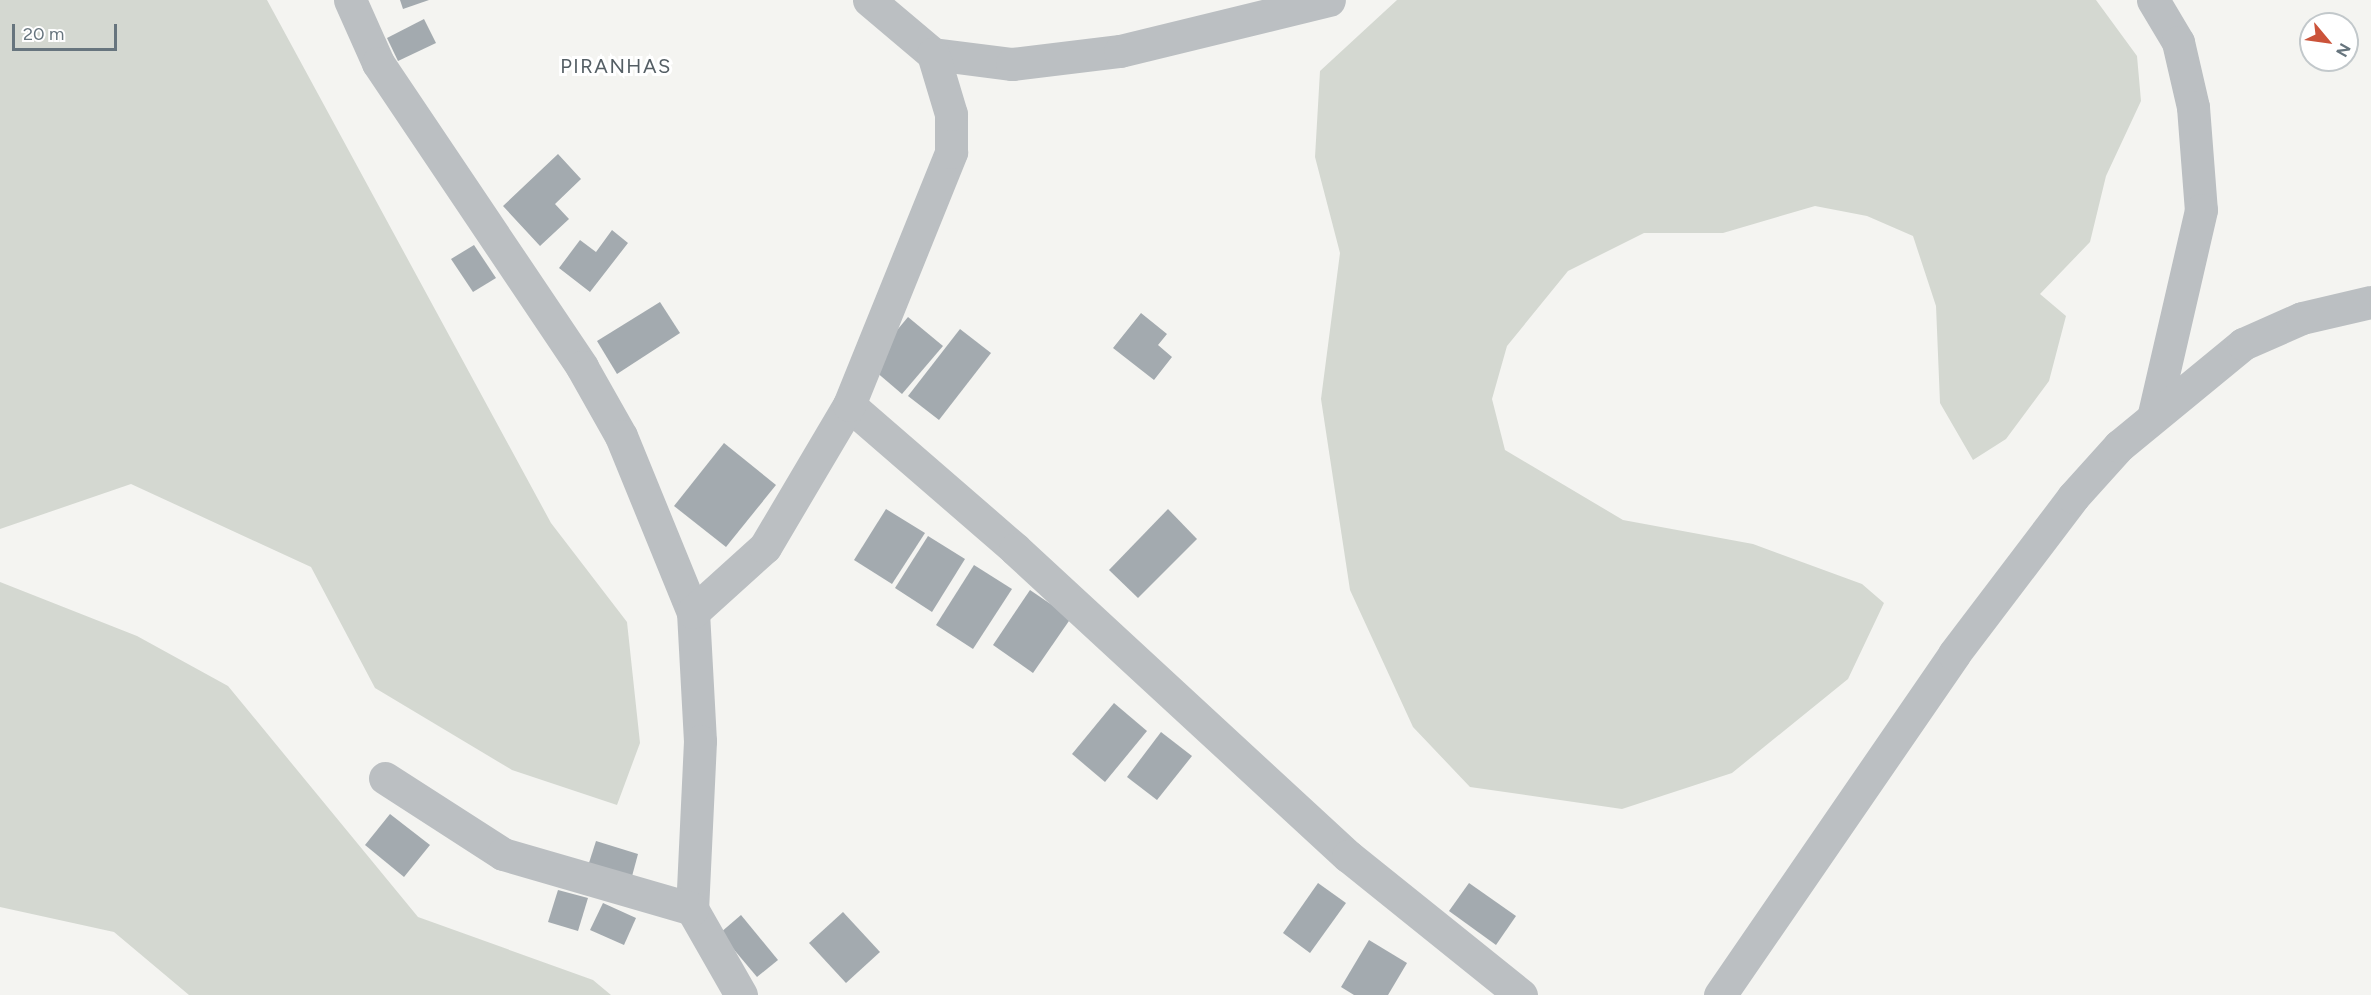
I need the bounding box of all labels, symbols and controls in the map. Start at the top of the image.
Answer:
scale bar [15,12,120,50]
north arrow [2299,12,2359,72]
text: 20 m [23,23,64,45]
text: N [2332,40,2355,60]
district label: PIRANHAS [560,54,672,78]

